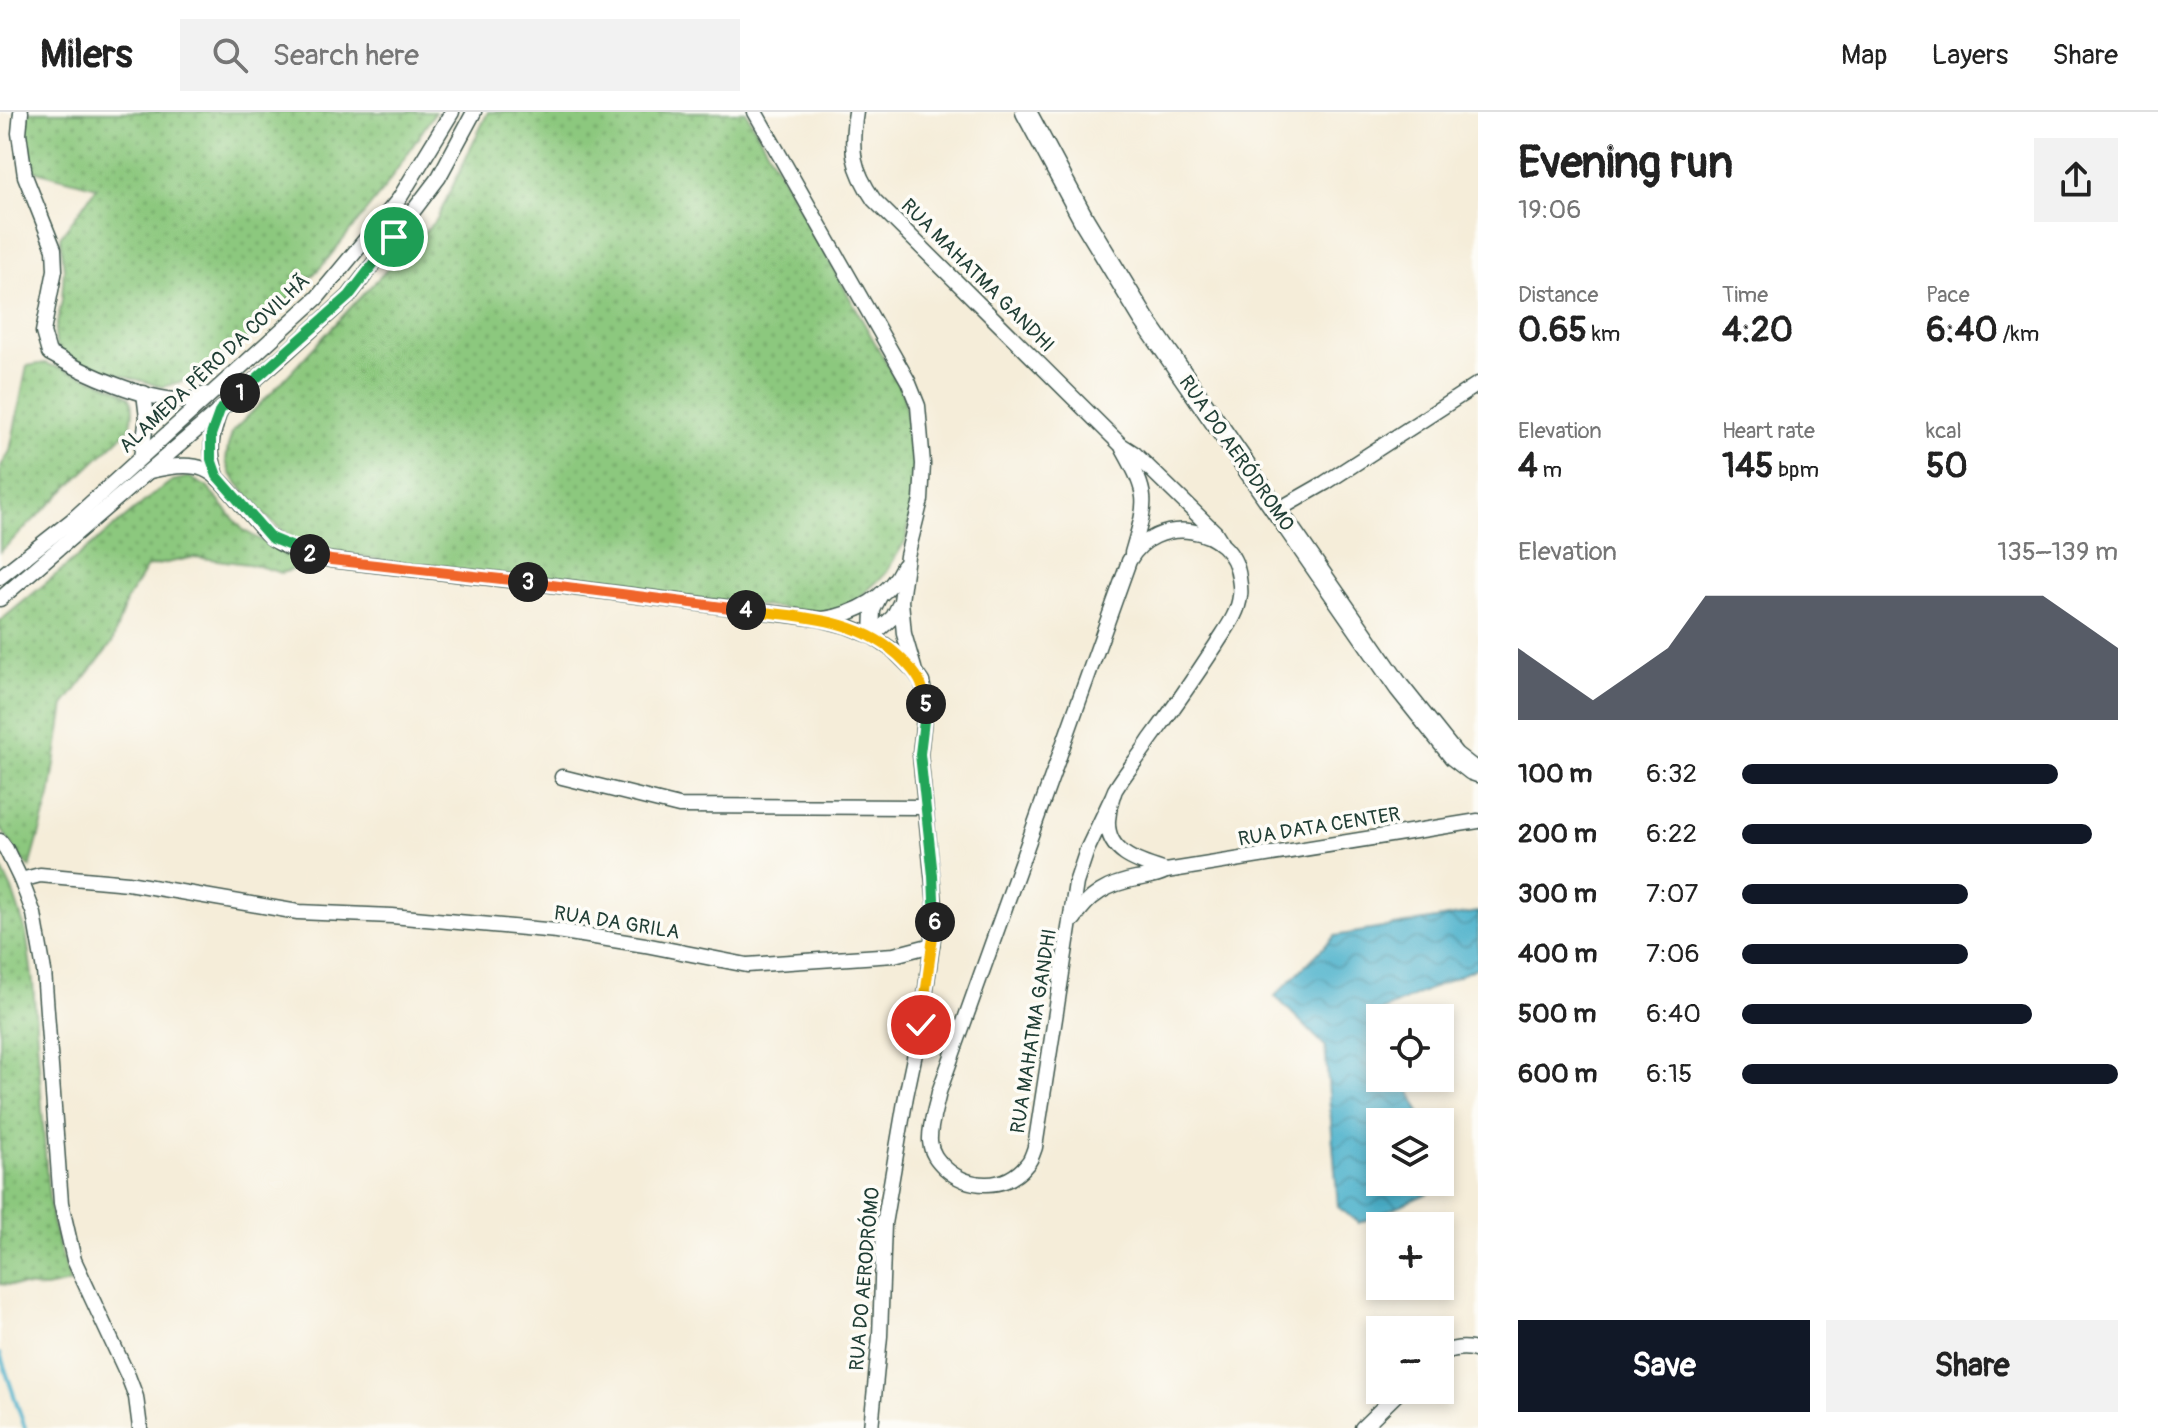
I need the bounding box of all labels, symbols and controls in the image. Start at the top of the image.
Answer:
search box [180,19,740,91]
text: Milers [40,31,132,79]
icon: search [208,33,252,77]
text: Search here [272,37,419,74]
text: Map [1841,38,1887,73]
text: Layers [1931,38,2008,73]
text: Share [2052,38,2118,73]
text: Evening run [1518,136,1733,191]
button: share [2034,138,2118,222]
street label: RUA MAHATMA GANDHI [896,193,1060,357]
text: 19:06 [1518,194,1581,226]
pin [360,203,428,271]
icon: arrive [372,215,416,259]
street label: ALAMEDA PÊRO DA COVILHÃ [114,268,315,458]
text: Distance [1518,281,1598,309]
text: Time [1722,281,1768,309]
text: Pace [1926,281,1970,309]
text: 0.65 [1518,309,1587,352]
text: 4:20 [1722,309,1793,352]
text: 6:40 [1926,309,1998,352]
text: km [1587,320,1620,348]
text: /km [1998,320,2039,348]
street label: RUA DO AERÓDROMO [1174,371,1300,536]
pin: 1 [220,373,260,413]
text: 1 [236,379,244,407]
text: Elevation [1518,417,1602,445]
text: Heart rate [1722,417,1815,445]
text: kcal [1926,417,1962,445]
text: 4 [1518,445,1538,488]
text: 145 [1722,445,1773,488]
text: 50 [1926,445,1968,488]
text: m [1538,456,1562,484]
text: bpm [1773,456,1819,484]
pin: 2 [290,534,330,574]
text: Elevation [1518,536,1617,568]
text: 135–139 m [1997,536,2118,568]
text: 2 [304,540,316,568]
pin: 3 [508,562,548,602]
text: 3 [522,568,534,596]
pin: 4 [726,590,766,630]
text: 4 [740,596,752,624]
pin: 5 [906,684,946,724]
text: 5 [920,690,932,718]
text: 100 m [1518,758,1592,790]
text: 6:32 [1646,758,1697,790]
street label: RUA DATA CENTER [1236,801,1402,852]
text: 200 m [1518,818,1597,850]
text: 6:22 [1646,818,1697,850]
text: 300 m [1518,878,1597,910]
text: 7:07 [1646,878,1698,910]
street label: RUA DA GRILA [552,900,681,945]
pin: 6 [915,902,955,942]
text: 6 [929,908,941,936]
street label: RUA MAHATMA GANDHI [1005,927,1062,1135]
text: 400 m [1518,938,1597,970]
text: 7:06 [1646,938,1700,970]
pin [887,991,955,1059]
text: 500 m [1518,998,1596,1030]
text: 6:40 [1646,998,1701,1030]
icon: check [899,1003,943,1047]
map controls [1366,1004,1454,1404]
button: locate [1366,1004,1454,1092]
text: 600 m [1518,1058,1597,1090]
text: 6:15 [1646,1058,1692,1090]
button: layers [1366,1108,1454,1196]
street label: RUA DO AERODRÓMO [844,1186,885,1372]
button: + [1366,1212,1454,1300]
button: − [1366,1316,1454,1404]
button: Save [1518,1320,1810,1412]
button: Share [1826,1320,2118,1412]

